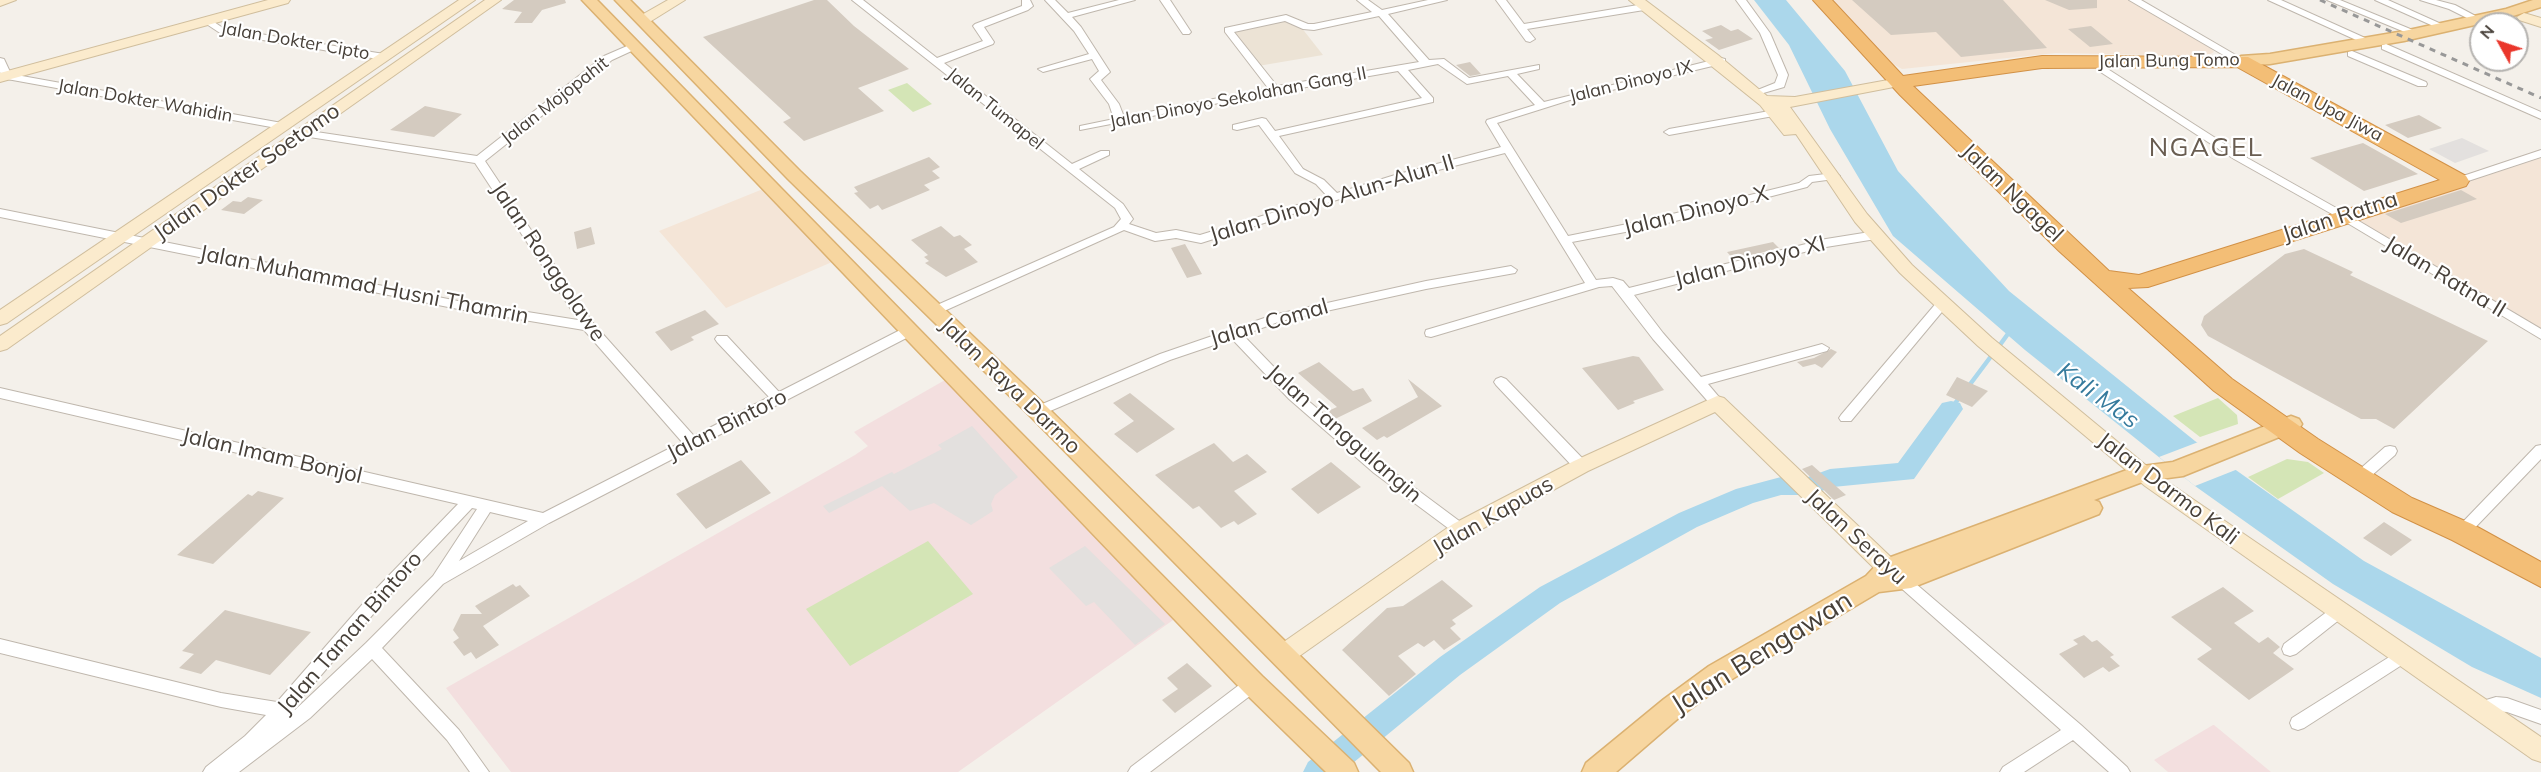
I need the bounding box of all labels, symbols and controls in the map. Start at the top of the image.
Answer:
north arrow [2469,12,2529,72]
street label: Jalan Dokter Cipto [219,17,371,65]
text: N [2475,21,2498,43]
street label: Jalan Bung Tomo [2098,49,2240,73]
street label: Jalan Mojopahit [497,52,613,150]
street label: Jalan Dinoyo IX [1567,56,1695,108]
street label: Jalan Dinoyo Sekolahan Gang II [1108,62,1368,134]
street label: Jalan Tumapel [942,63,1048,155]
street label: Jalan Upa Jiwa [2268,70,2386,146]
street label: Jalan Dokter Wahidin [56,75,234,127]
street label: Jalan Dokter Soetomo [149,98,345,246]
district label: NGAGEL [2149,132,2263,164]
street label: Jalan Ngagel [1956,138,2068,248]
street label: Jalan Dinoyo Alun-Alun II [1206,149,1458,249]
street label: Jalan Ronggolawe [485,177,611,347]
street label: Jalan Dinoyo X [1621,180,1771,242]
street label: Jalan Ratna [2279,186,2401,248]
street label: Jalan Ratna II [2380,230,2510,324]
street label: Jalan Dinoyo XI [1672,231,1828,293]
street label: Jalan Muhammad Husni Thamrin [197,240,531,330]
street label: Jalan Comal [1207,293,1331,353]
street label: Jalan Raya Darmo [934,312,1086,460]
water label: Kali Mas [2051,357,2145,435]
street label: Jalan Tanggulangin [1261,359,1427,509]
street label: Jalan Bintoro [663,383,791,467]
street label: Jalan Imam Bonjol [179,422,365,490]
street label: Jalan Darmo Kali [2092,427,2244,551]
street label: Jalan Kapuas [1428,471,1558,561]
street label: Jalan Serayu [1800,484,1912,590]
street label: Jalan Taman Bintoro [272,546,428,720]
street label: Jalan Bengawan [1666,584,1858,722]

